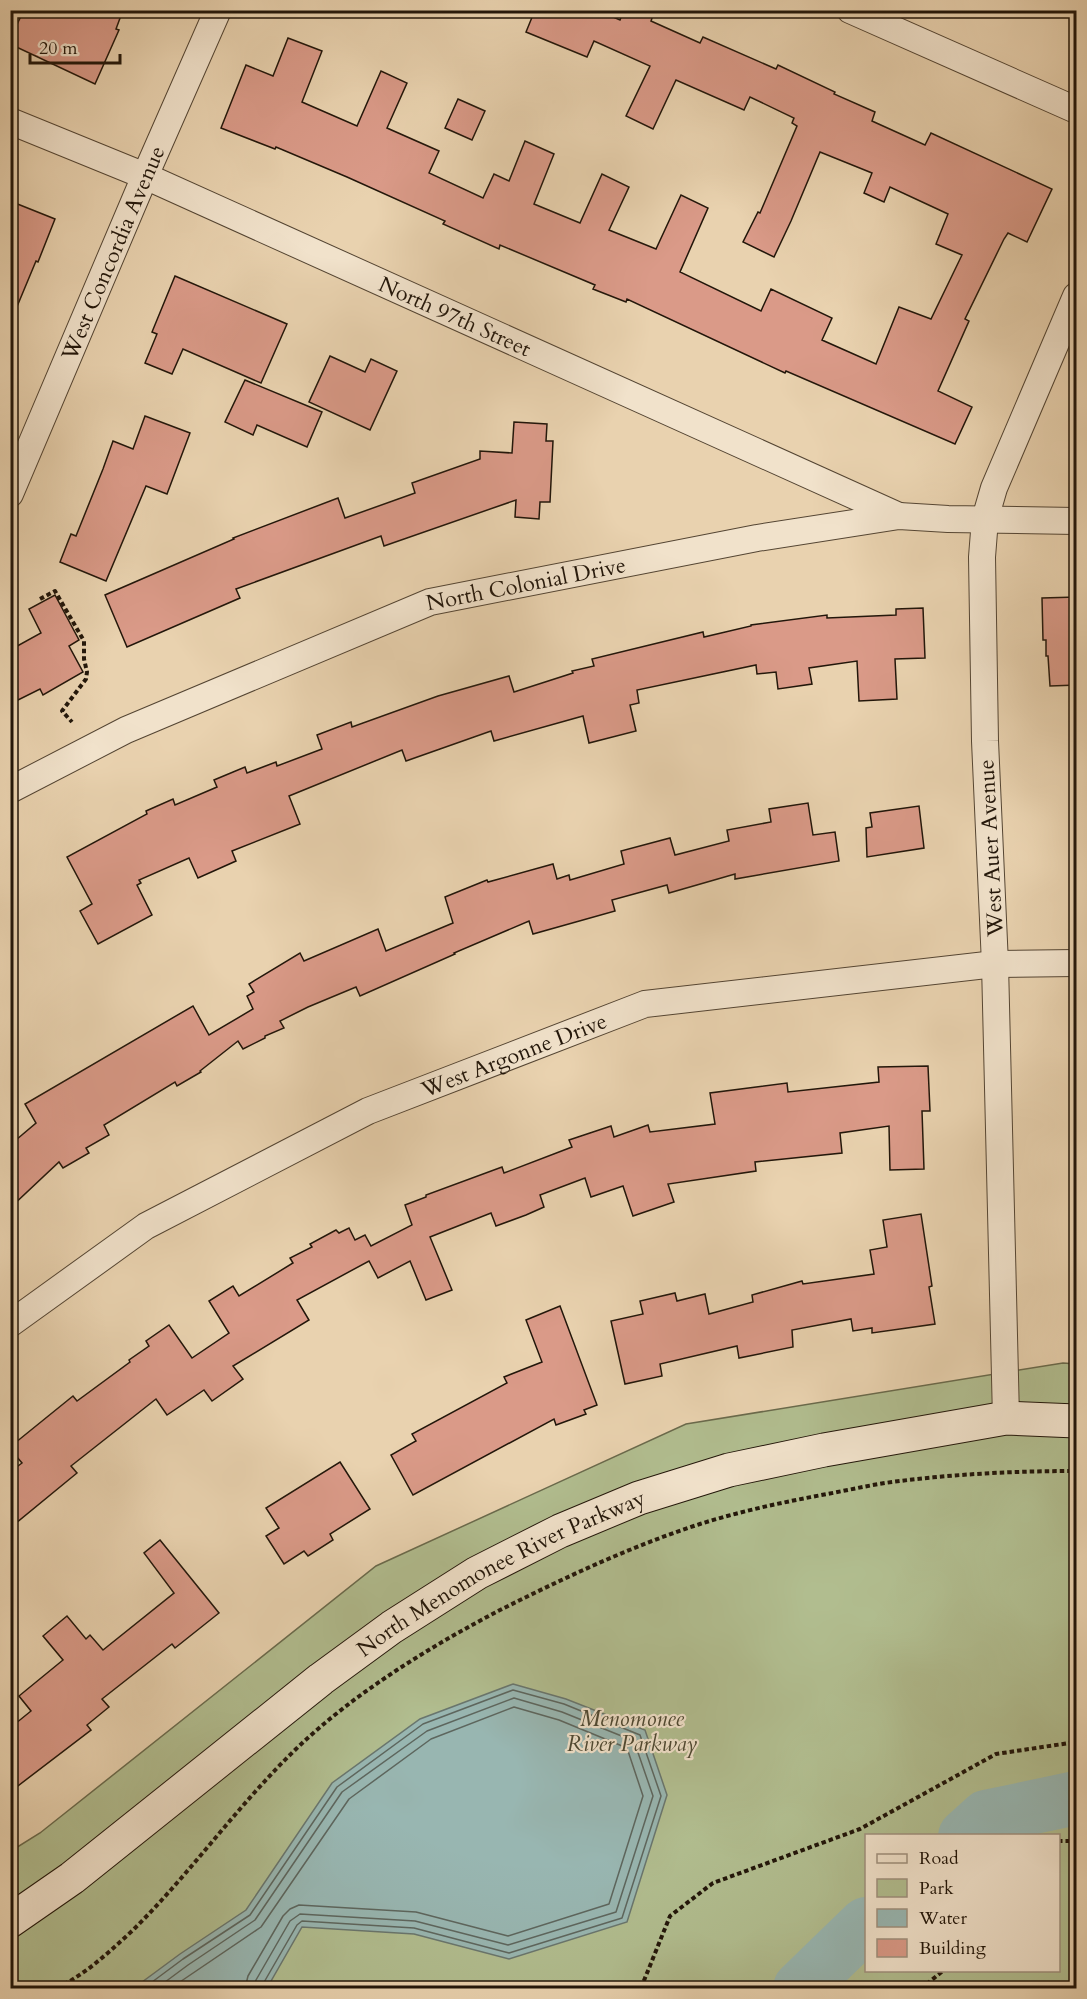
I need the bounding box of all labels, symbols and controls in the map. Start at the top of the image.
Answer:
scale bar [30,27,120,65]
text: 20 m [39,36,78,61]
street label: West Concordia Avenue [54,141,172,366]
street label: North 97th Street [374,269,536,364]
street label: North Colonial Drive [423,550,628,618]
street label: West Auer Avenue [971,759,1011,938]
street label: West Argonne Drive [416,1006,611,1105]
street label: North Menomonee River Parkway [351,1483,650,1664]
park label: Menomonee River Parkway [567,1704,698,1759]
legend [865,1834,1060,1972]
text: Road [919,1846,959,1871]
text: Park [919,1876,954,1901]
text: Water [918,1906,968,1931]
text: Building [919,1936,987,1961]

